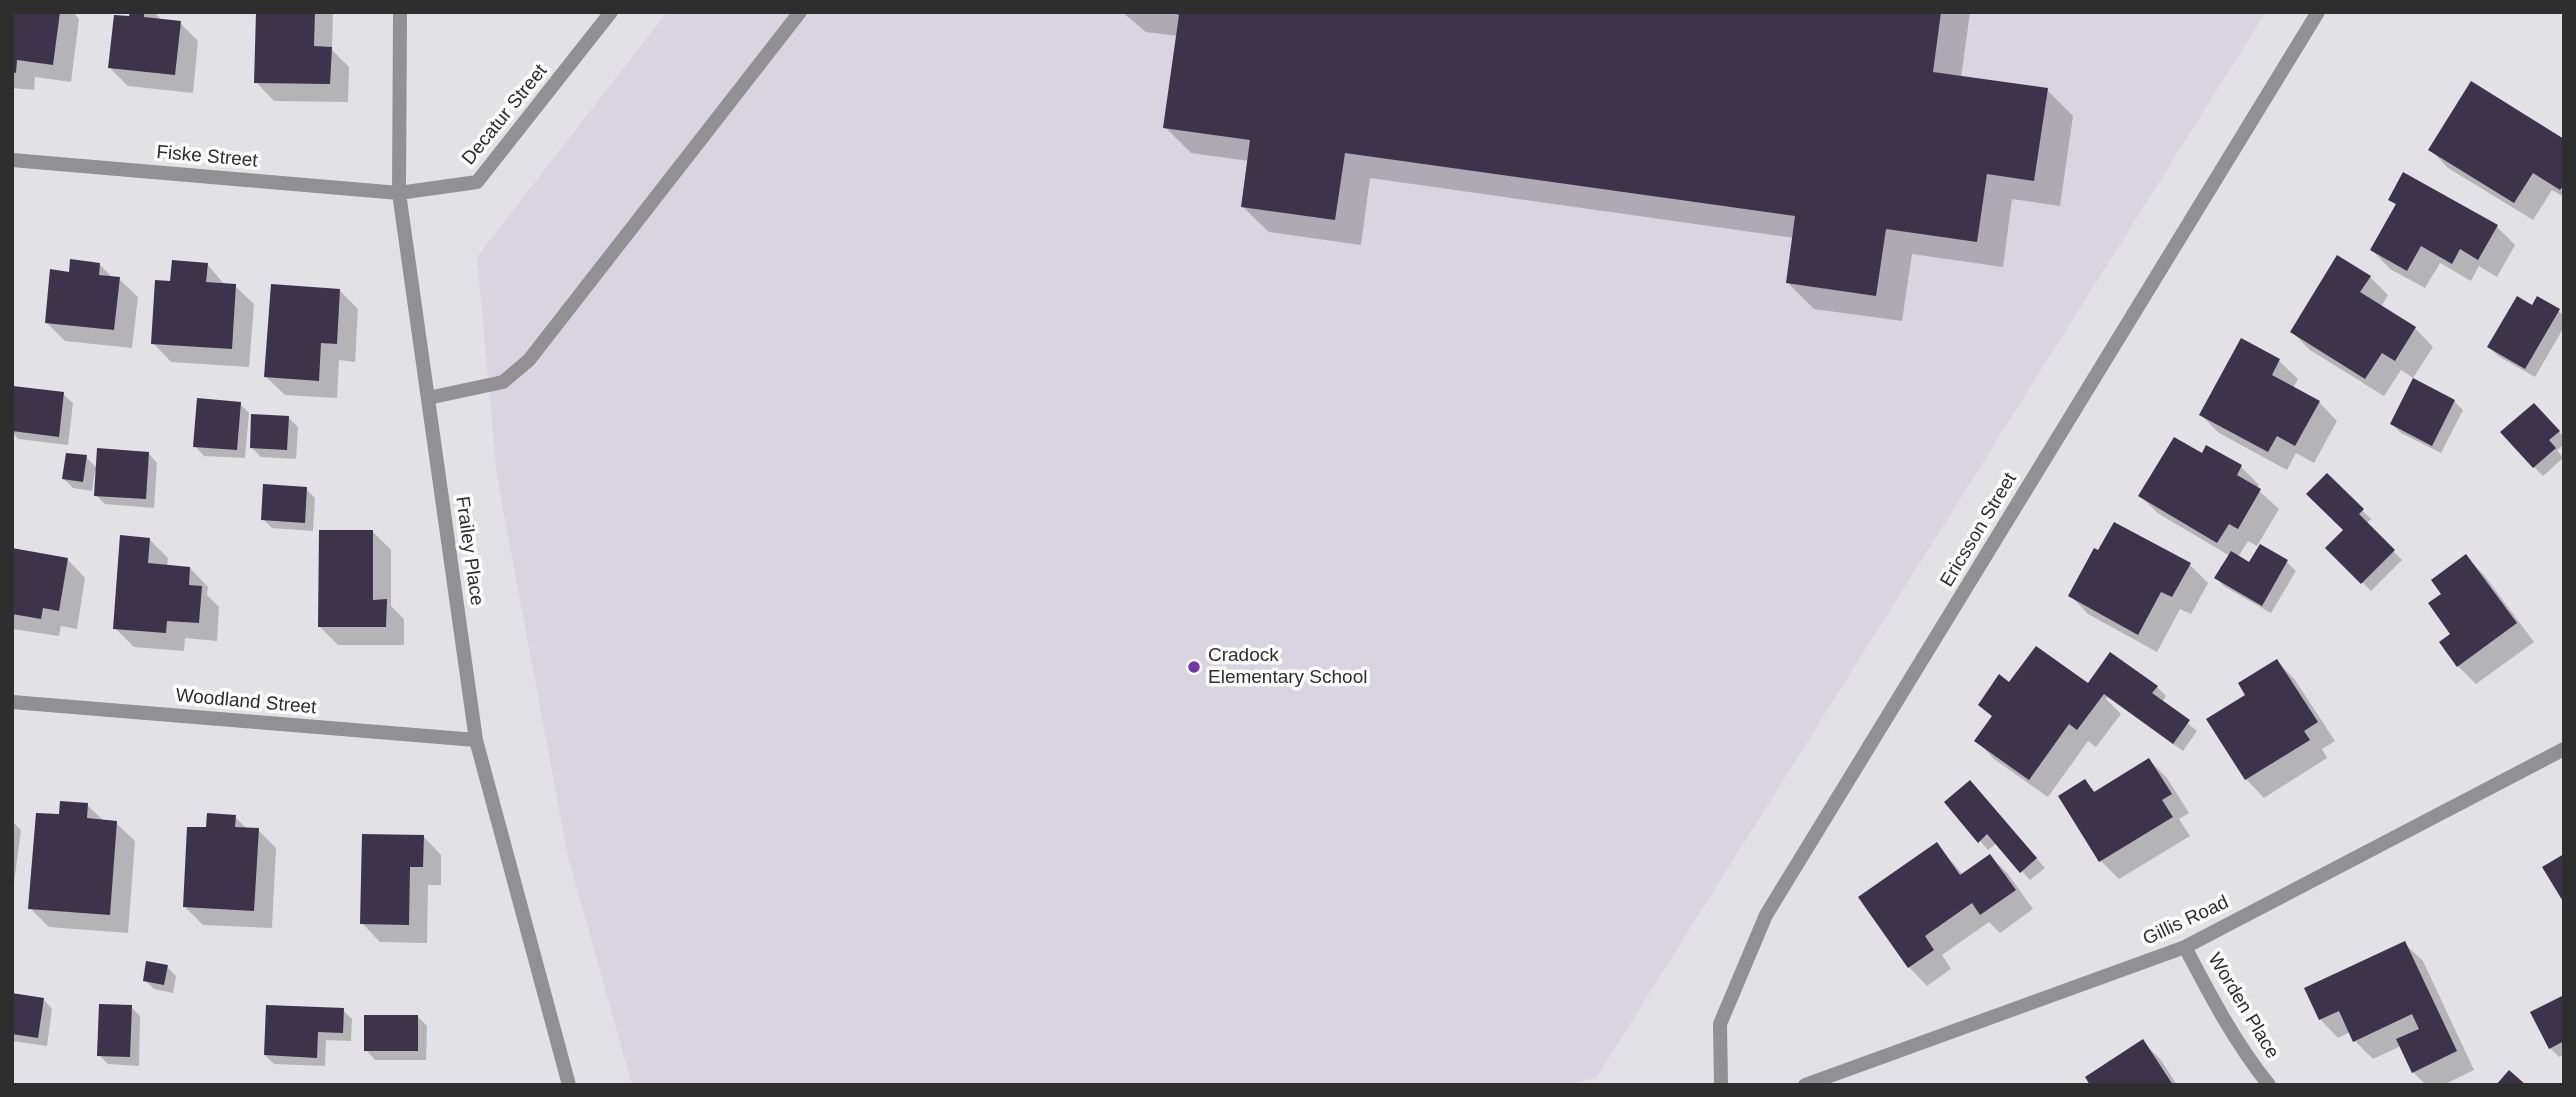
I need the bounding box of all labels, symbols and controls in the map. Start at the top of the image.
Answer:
street label: Decatur Street [458,60,552,170]
street label: Fiske Street [156,141,258,173]
street label: Ericsson Street [1936,469,2022,591]
street label: Frailey Place [450,495,488,607]
place label: Cradock Elementary School [1208,645,1367,689]
marker: Cradock Elementary School [1186,659,1202,675]
street label: Woodland Street [175,684,317,720]
street label: Gillis Road [2140,891,2232,951]
street label: Worden Place [2203,949,2283,1063]

